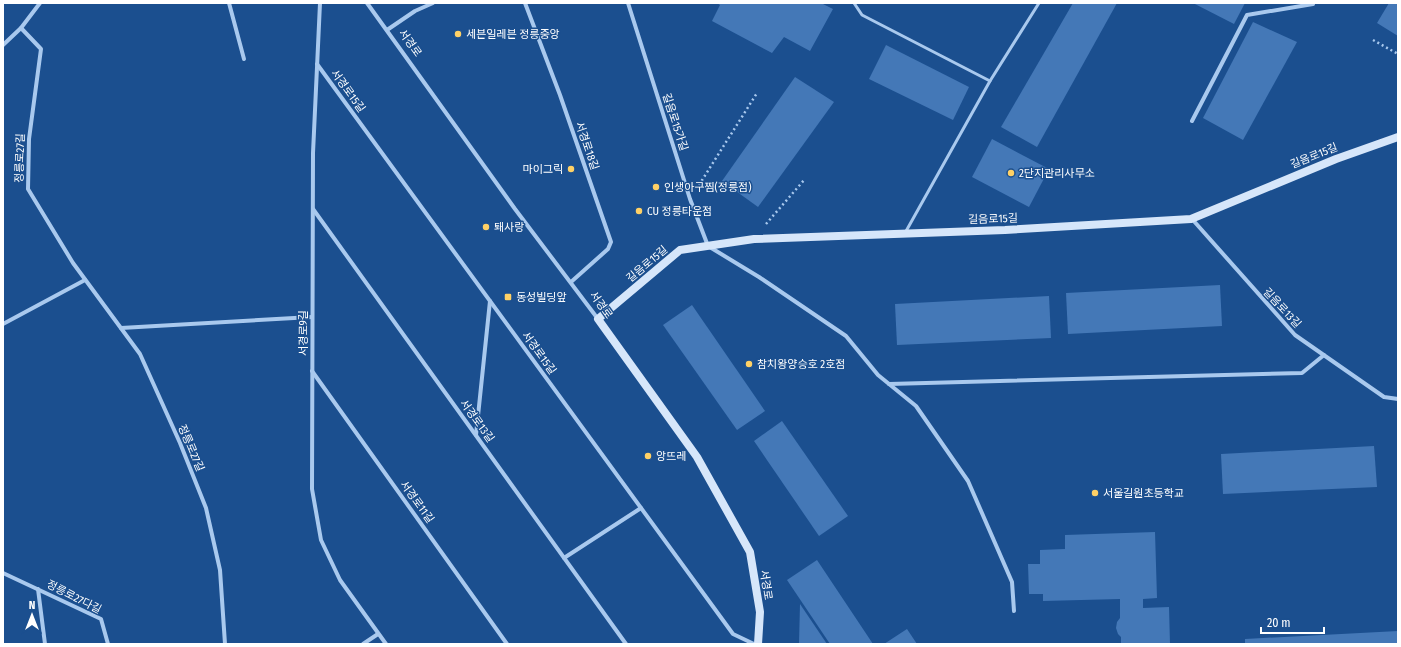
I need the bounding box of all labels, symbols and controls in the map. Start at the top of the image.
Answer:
street label: 서경로 [396,27,424,59]
place label: 세븐일레븐 정릉중앙 [466,28,560,41]
marker: 세븐일레븐 정릉중앙 [453,29,463,39]
street label: 서경로15길 [328,67,368,115]
street label: 길음로15가길 [660,91,690,153]
street label: 서경로18길 [573,120,601,172]
street label: 정릉로27길 [13,133,27,183]
street label: 길음로15길 [1288,141,1340,171]
place label: 마이그릭 [523,163,563,176]
marker: 마이그릭 [566,164,576,174]
place label: 2단지관리사무소 [1019,167,1095,180]
marker: 2단지관리사무소 [1006,168,1016,178]
place label: 인생아구찜(정릉점) [664,181,751,194]
marker: 인생아구찜(정릉점) [651,182,661,192]
place label: CU 정릉타운점 [647,205,712,218]
marker: CU 정릉타운점 [634,206,644,216]
street label: 길음로15길 [968,212,1018,226]
place label: 퇘사랑 [494,221,524,234]
marker: 퇘사랑 [481,222,491,232]
street label: 길음로15길 [624,243,670,285]
street label: 길음로13길 [1260,285,1304,331]
street label: 서경로 [587,289,615,321]
place label: 동성빌딩앞 [516,291,567,304]
marker: 동성빌딩앞 [503,292,513,302]
street label: 서경로9길 [297,310,310,356]
street label: 서경로15길 [519,329,559,377]
place label: 참치왕양승호 2호점 [757,358,845,371]
marker: 참치왕양승호 2호점 [744,359,754,369]
street label: 서경로13길 [457,397,497,445]
street label: 정릉로27길 [175,423,207,473]
place label: 앙뜨레 [656,450,686,463]
marker: 앙뜨레 [643,451,653,461]
street label: 서경로11길 [397,478,437,526]
place label: 서울길원초등학교 [1103,487,1184,500]
marker: 서울길원초등학교 [1090,488,1100,498]
street label: 서경로 [757,569,775,601]
street label: 정릉로27다길 [44,578,104,616]
north arrow [12,595,52,635]
text: N [29,599,35,612]
scale bar [1261,609,1324,635]
text: 20 m [1267,616,1291,630]

